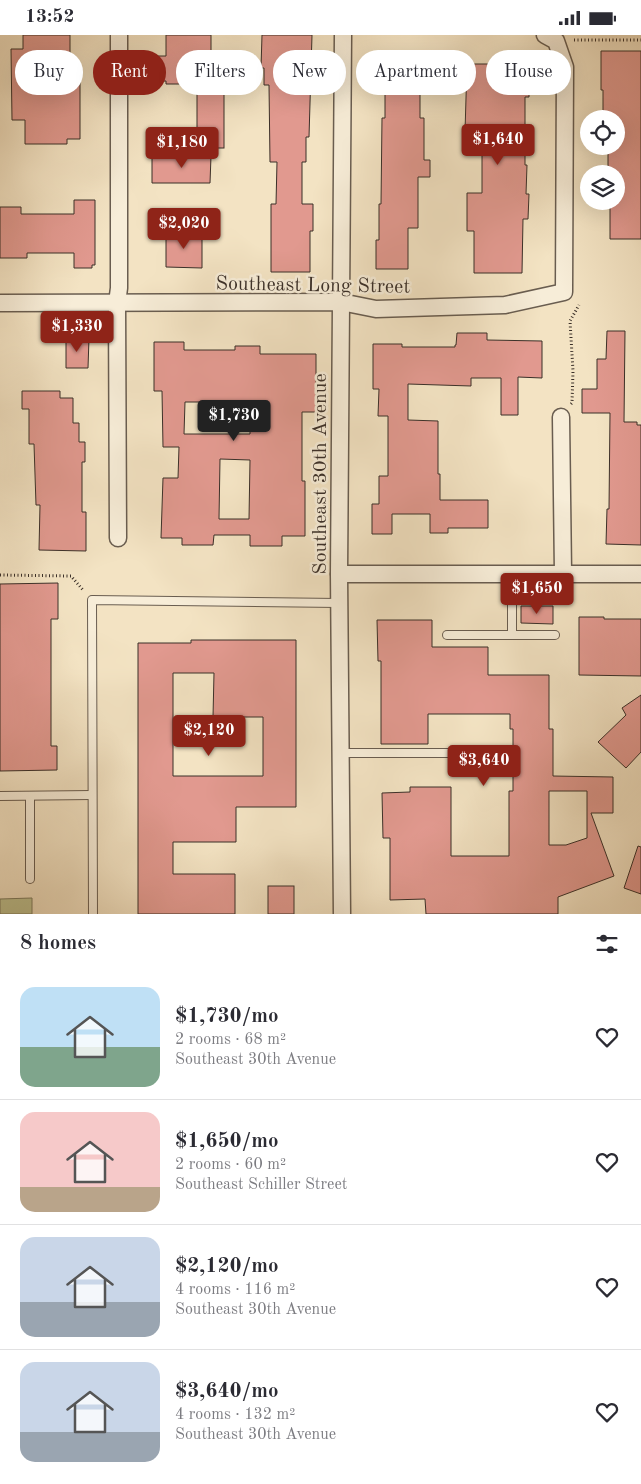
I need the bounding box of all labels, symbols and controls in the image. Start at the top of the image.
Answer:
text: 13:52 [25,8,74,27]
chip: Buy [15,50,83,95]
chip: Rent [93,50,166,95]
chip: Filters [176,50,263,95]
chip: New [273,50,346,95]
chip: Apartment [356,50,476,95]
chip: House [486,50,571,95]
map controls [580,110,625,210]
button: locate [580,110,625,155]
pin: $1,640 [457,123,539,166]
pin: $1,180 [141,127,223,169]
text: $1,640 [473,132,523,148]
text: $1,180 [157,135,207,151]
button: layers [580,165,625,210]
pin: $2,020 [143,207,225,250]
text: $2,020 [159,216,209,232]
street label: Southeast Long Street [215,274,411,298]
pin: $1,330 [36,311,118,353]
text: $1,330 [52,319,102,335]
street label: Southeast 30th Avenue [311,373,331,575]
pin: $1,730 [193,399,275,442]
text: $1,730 [209,408,259,424]
pin: $1,650 [496,573,578,615]
text: $1,650 [512,581,562,597]
pin: $2,120 [168,715,250,757]
text: $2,120 [184,723,234,739]
pin: $3,640 [443,745,525,787]
text: $3,640 [459,753,509,769]
icon: filters [593,930,621,958]
text: 8 homes [20,933,96,954]
text: $1,730/mo [175,1006,279,1027]
icon: home [60,1007,120,1067]
icon: heart [593,1023,621,1051]
text: 2 rooms · 68 m² [175,1032,286,1048]
text: Southeast 30th Avenue [175,1052,336,1068]
text: $1,650/mo [175,1131,279,1152]
icon: home [60,1132,120,1192]
icon: heart [593,1148,621,1176]
text: 2 rooms · 60 m² [175,1157,286,1173]
text: Southeast Schiller Street [175,1177,347,1193]
text: $2,120/mo [175,1256,279,1277]
icon: home [60,1257,120,1317]
icon: heart [593,1273,621,1301]
text: 4 rooms · 116 m² [175,1282,295,1298]
text: Southeast 30th Avenue [175,1302,336,1318]
text: $3,640/mo [175,1381,279,1402]
icon: home [60,1382,120,1442]
icon: heart [593,1398,621,1426]
text: 4 rooms · 132 m² [175,1407,295,1423]
text: Southeast 30th Avenue [175,1427,336,1443]

